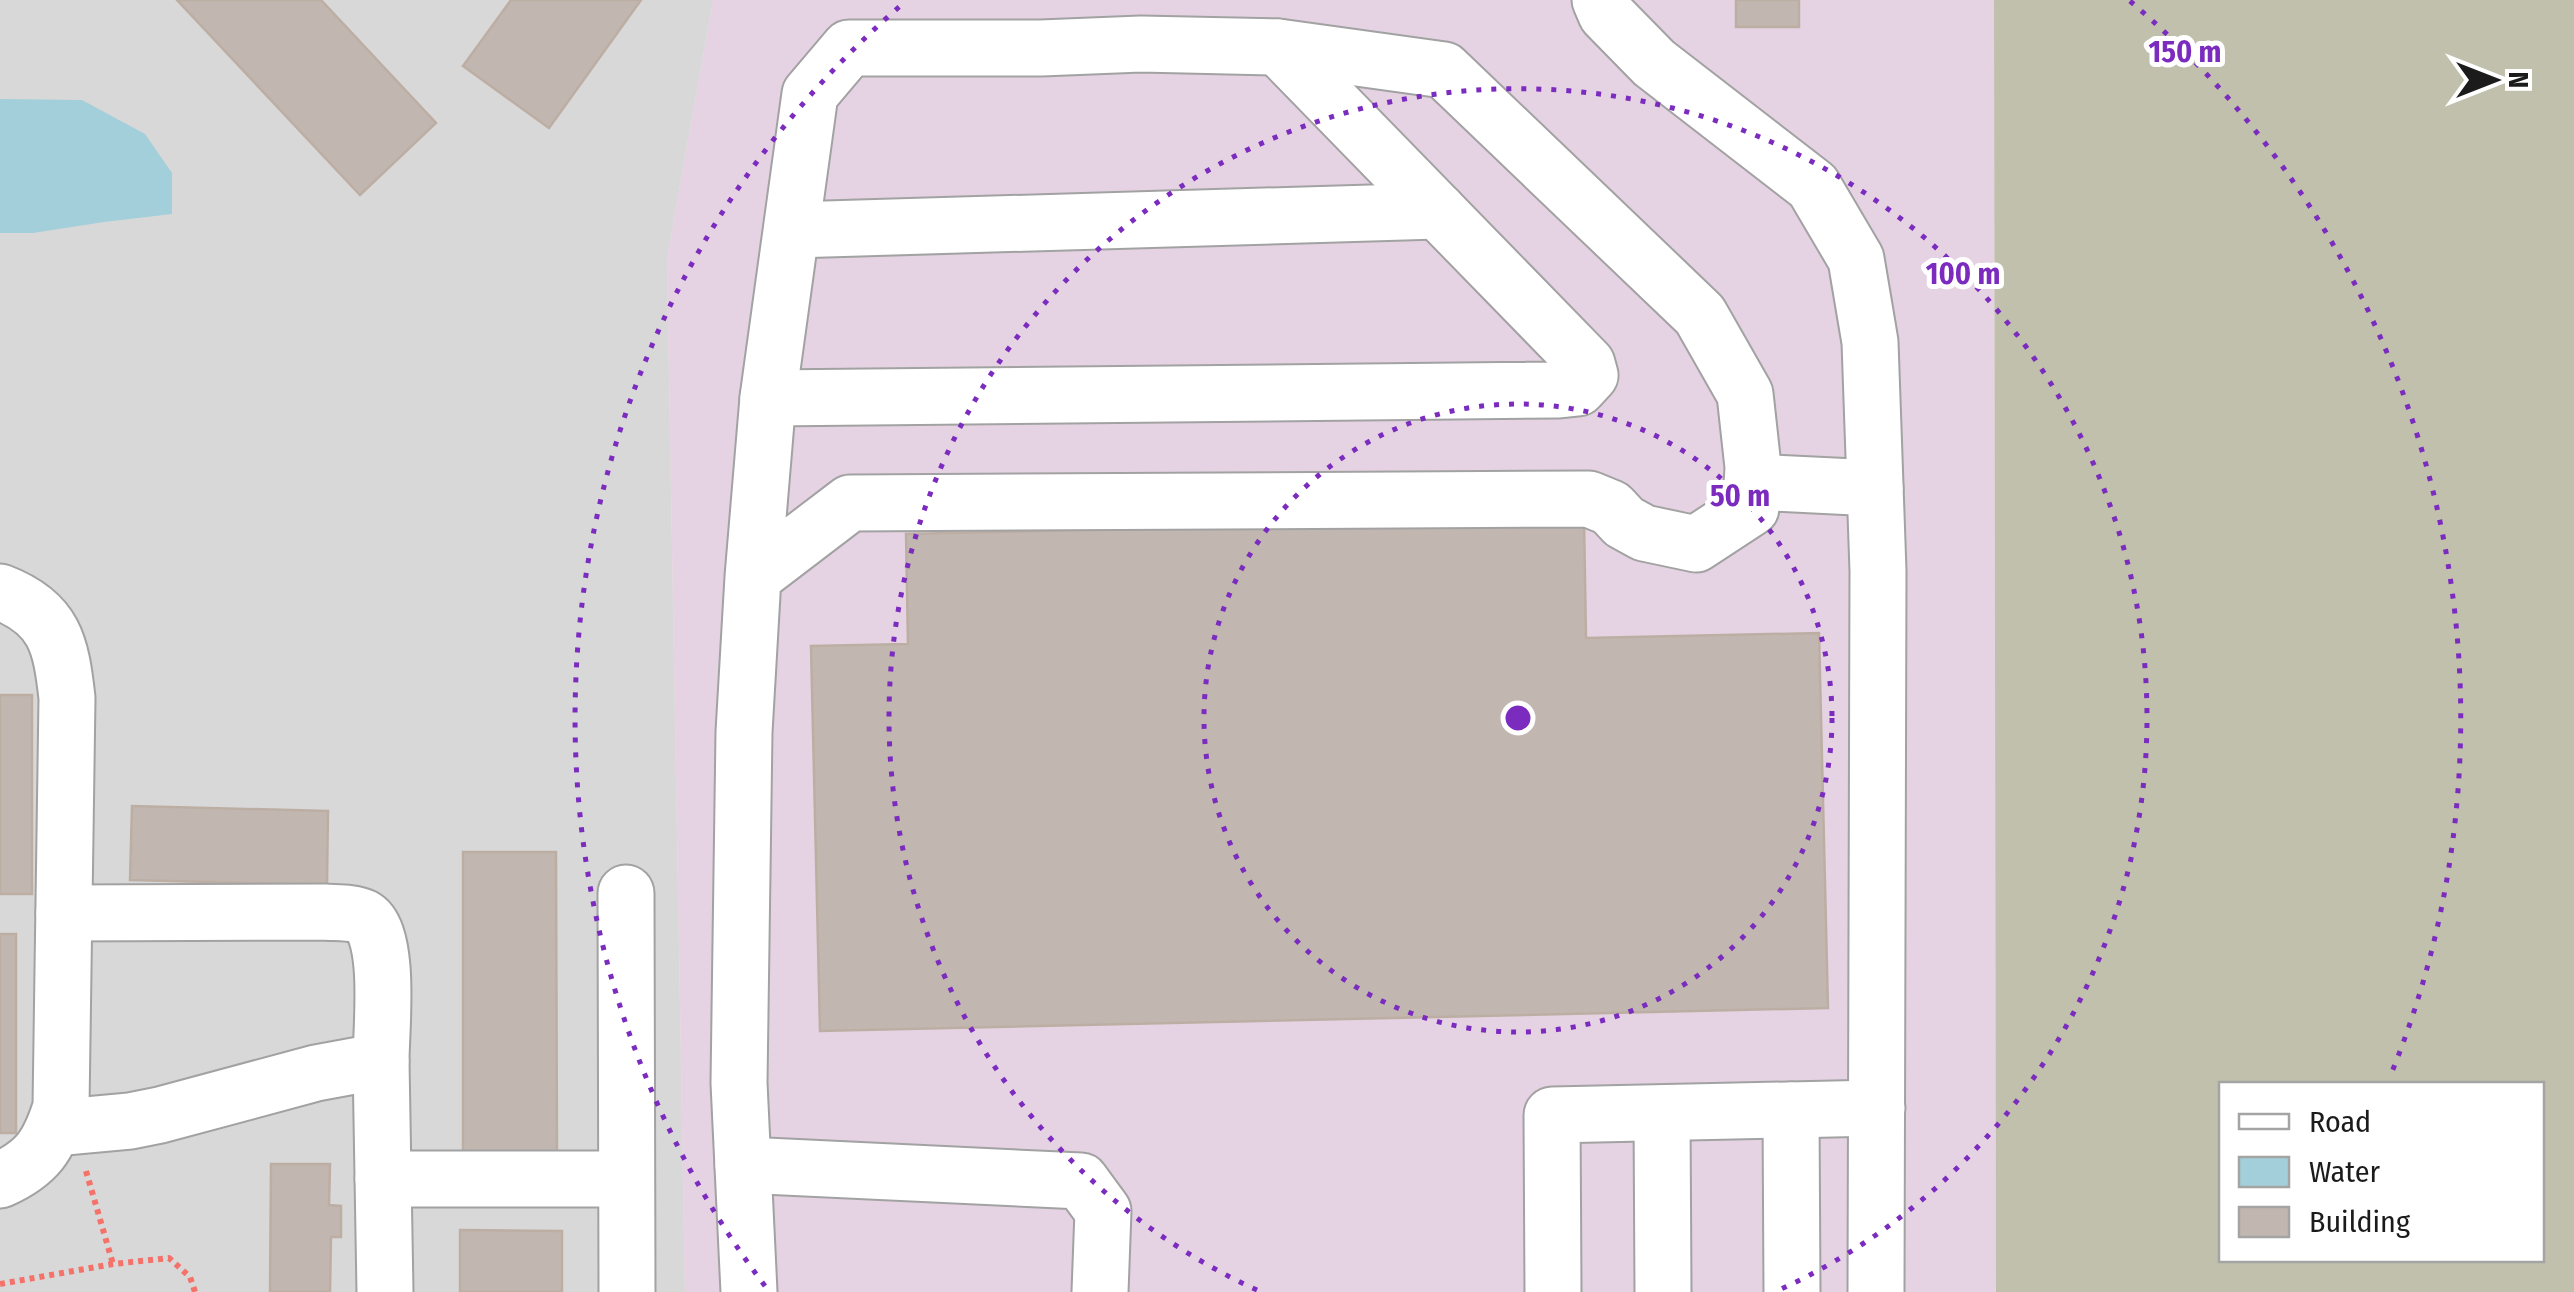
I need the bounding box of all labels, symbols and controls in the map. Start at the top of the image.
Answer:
north arrow [2444,30,2544,130]
text: 150 m [2149,34,2221,70]
text: N [2502,72,2535,88]
text: 100 m [1926,256,2000,292]
text: 50 m [1710,478,1770,514]
centre of rings [1500,700,1536,736]
legend [2219,1082,2544,1262]
text: Road [2309,1104,2371,1140]
text: Water [2309,1154,2380,1190]
text: Building [2309,1204,2411,1240]

